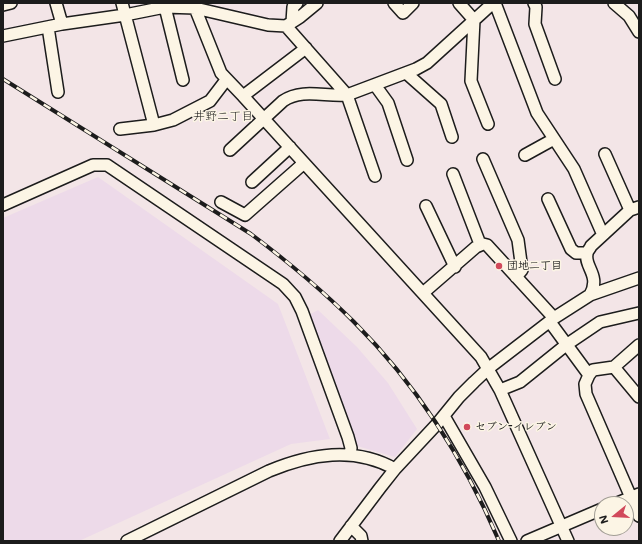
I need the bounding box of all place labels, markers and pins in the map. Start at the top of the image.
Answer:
place label: 団地二丁目 [507,259,562,273]
marker: 団地二丁目 [494,261,504,271]
place label: セブン-イレブン [475,420,557,434]
marker: セブン-イレブン [462,422,472,432]

